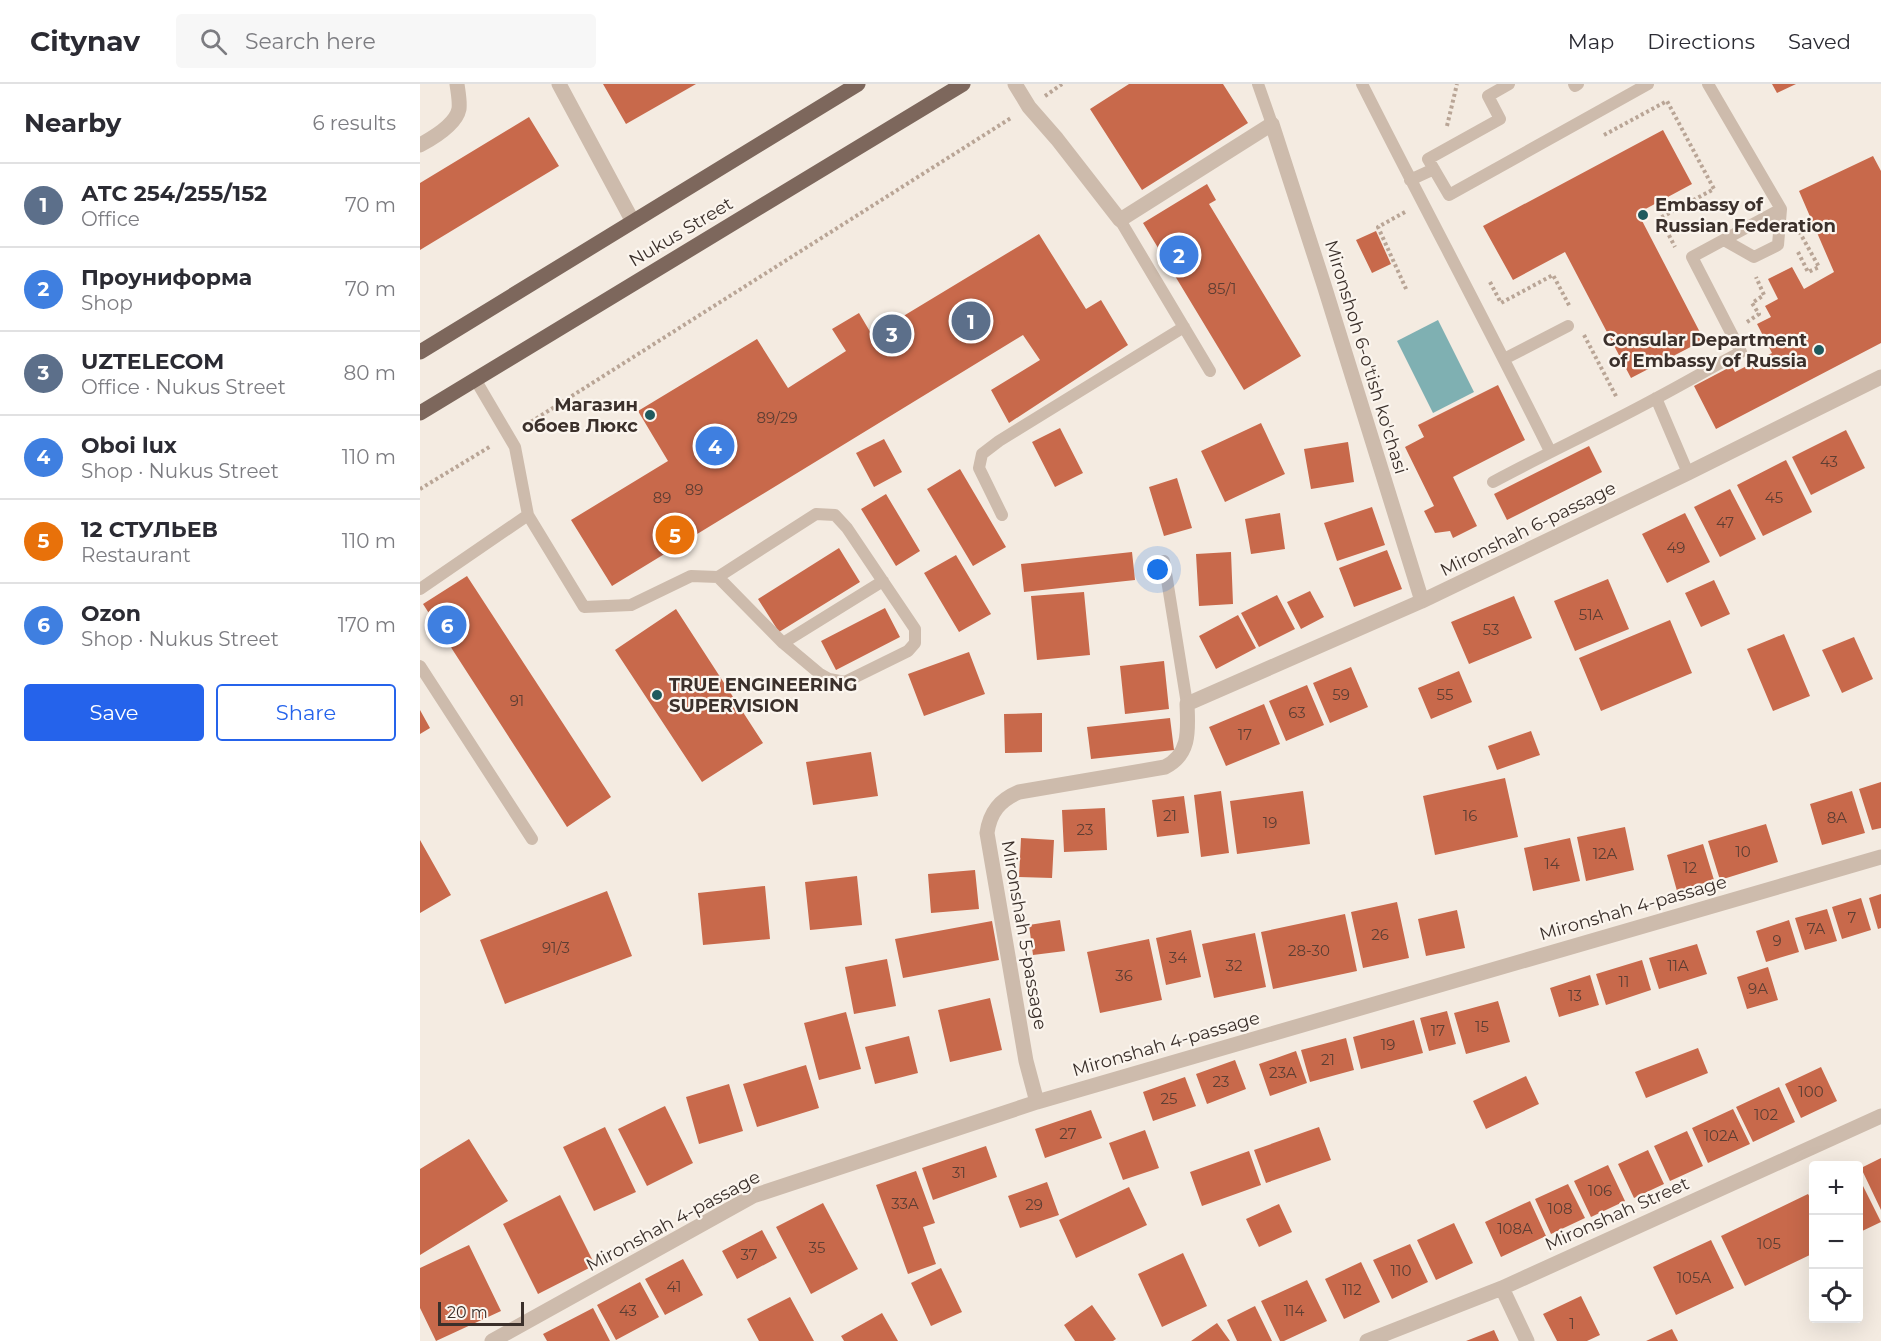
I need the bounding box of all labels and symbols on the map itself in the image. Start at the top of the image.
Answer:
street label: Nukus Street [625,192,737,272]
place label: Embassy of Russian Federation [1655,194,1836,237]
marker: Embassy of Russian Federation [1636,208,1650,222]
pin: 2 [1160,232,1198,278]
street label: Mironshoh 6-o'tish ko'chasi [1320,237,1412,477]
house number: 85/1 [1208,279,1236,298]
pin: 1 [952,298,990,344]
pin: 3 [872,312,912,356]
place label: Consular Department of Embassy of Russia [1603,329,1807,372]
marker: Consular Department of Embassy of Russia [1812,343,1826,357]
place label: Магазин обоев Люкс [522,394,638,437]
marker: Магазин обоев Люкс [643,408,657,422]
house number: 89/29 [756,408,798,427]
pin: 4 [696,424,734,469]
house number: 43 [1820,452,1838,471]
street label: Mironshah 6-passage [1436,477,1620,581]
house number: 89 [685,480,703,499]
house number: 89 [653,488,671,507]
house number: 45 [1765,488,1783,507]
pin: 5 [656,512,694,558]
house number: 47 [1716,513,1734,532]
house number: 49 [1667,538,1685,557]
your location [1143,555,1172,584]
pin: 6 [428,602,466,648]
house number: 51A [1579,605,1604,624]
house number: 53 [1483,620,1499,639]
place label: TRUE ENGINEERING SUPERVISION [669,674,857,717]
house number: 59 [1332,685,1350,704]
house number: 55 [1437,685,1453,704]
marker: TRUE ENGINEERING SUPERVISION [650,688,664,702]
house number: 91 [510,691,524,710]
house number: 63 [1288,703,1306,722]
house number: 17 [1238,725,1252,744]
house number: 21 [1163,806,1177,825]
house number: 16 [1463,806,1477,825]
house number: 8A [1827,808,1847,827]
house number: 19 [1263,813,1277,832]
house number: 23 [1077,820,1093,839]
street label: Mironshah 5-passage [996,838,1052,1032]
house number: 10 [1735,842,1751,861]
house number: 12A [1593,844,1618,863]
house number: 14 [1544,854,1560,873]
house number: 12 [1683,858,1697,877]
street label: Mironshah 4-passage [1537,871,1729,945]
house number: 7 [1848,908,1857,927]
house number: 7A [1807,919,1826,938]
house number: 26 [1371,925,1389,944]
house number: 9 [1772,931,1782,950]
house number: 91/3 [542,938,570,957]
house number: 28-30 [1288,941,1330,960]
house number: 34 [1169,948,1187,967]
house number: 32 [1226,956,1242,975]
house number: 11A [1667,956,1689,975]
house number: 36 [1115,966,1133,985]
house number: 11 [1619,972,1629,991]
house number: 9A [1748,979,1768,998]
house number: 13 [1568,986,1582,1005]
street label: Mironshah 4-passage [1070,1007,1262,1081]
house number: 15 [1475,1017,1489,1036]
house number: 17 [1431,1021,1445,1040]
house number: 19 [1381,1035,1395,1054]
house number: 21 [1321,1050,1335,1069]
house number: 23A [1269,1063,1297,1082]
house number: 23 [1213,1072,1229,1091]
house number: 100 [1798,1082,1824,1101]
house number: 25 [1160,1089,1178,1108]
house number: 102 [1754,1105,1778,1124]
house number: 27 [1059,1124,1077,1143]
house number: 102A [1704,1126,1739,1145]
house number: 31 [952,1163,966,1182]
street label: Mironshah 4-passage [582,1166,764,1276]
street label: Mironshah Street [1542,1172,1692,1256]
house number: 106 [1588,1181,1612,1200]
house number: 33A [891,1194,919,1213]
house number: 29 [1025,1195,1043,1214]
house number: 108 [1548,1199,1572,1218]
house number: 108A [1497,1219,1533,1238]
house number: 105 [1757,1234,1781,1253]
house number: 35 [809,1238,825,1257]
house number: 37 [740,1245,758,1264]
house number: 110 [1391,1261,1411,1280]
house number: 105A [1677,1268,1712,1287]
house number: 41 [667,1277,681,1296]
house number: 112 [1342,1280,1362,1299]
scale bar [438,1299,524,1326]
house number: 43 [619,1301,637,1320]
house number: 114 [1284,1301,1304,1320]
house number: 1 [1569,1314,1575,1333]

